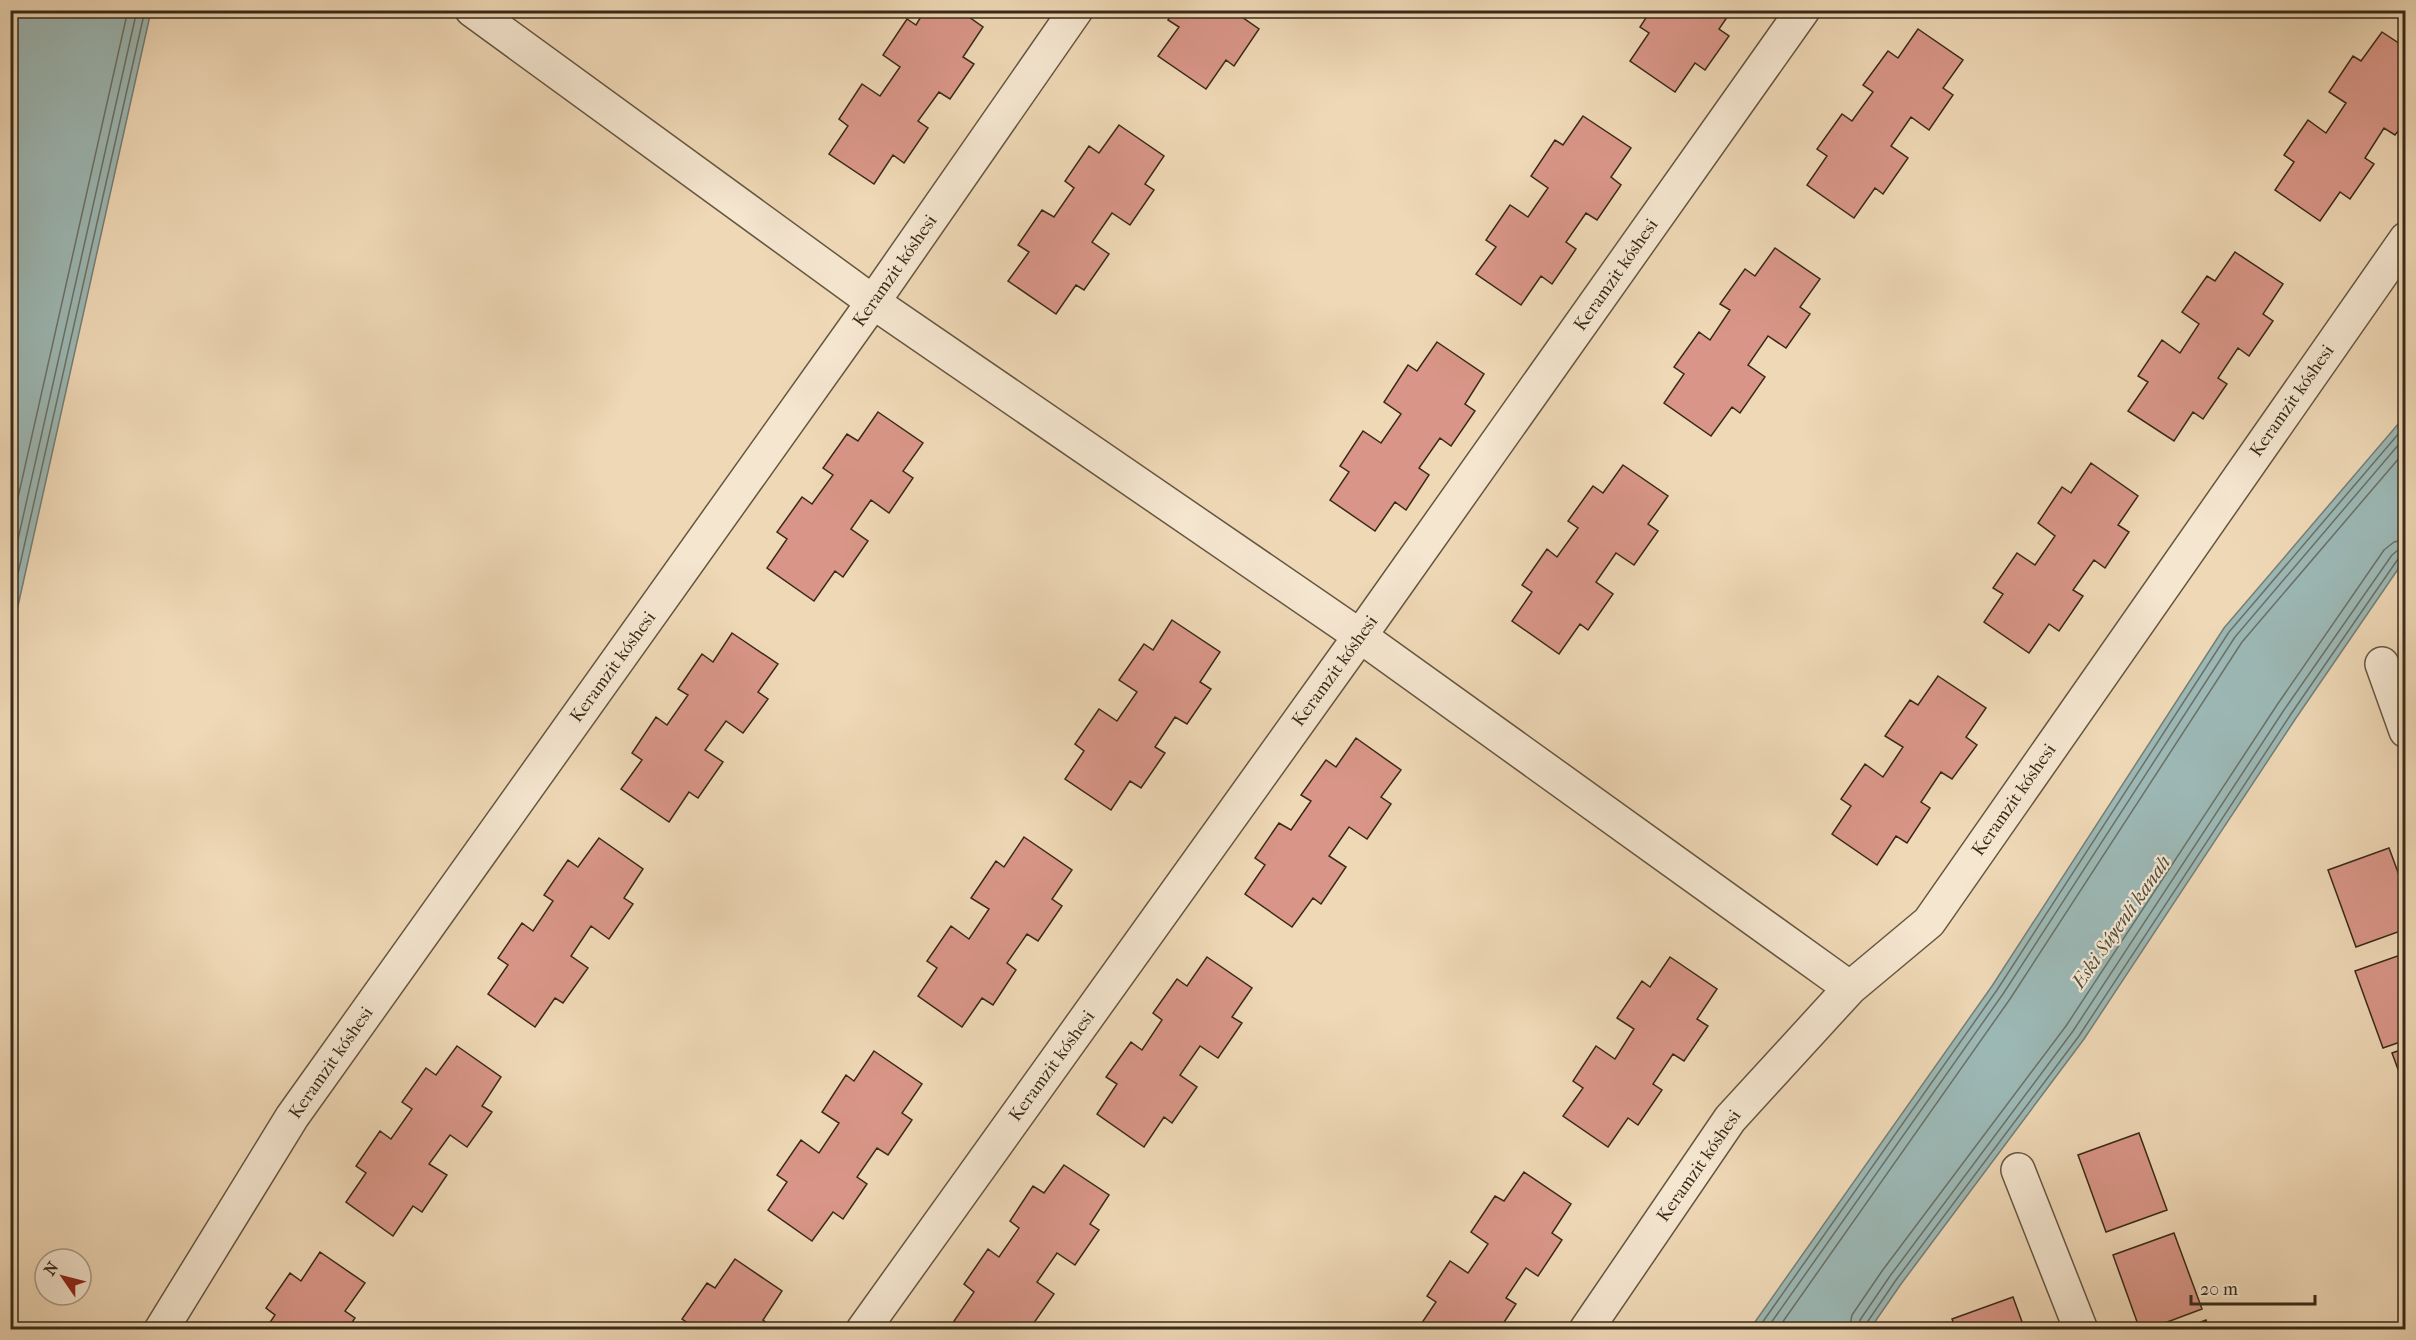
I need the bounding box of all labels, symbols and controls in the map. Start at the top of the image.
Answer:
street label: Keramzit kóshesi [849,210,942,331]
street label: Keramzit kóshesi [1570,214,1663,335]
street label: Keramzit kóshesi [2246,340,2339,461]
street label: Keramzit kóshesi [566,607,661,726]
street label: Keramzit kóshesi [1288,611,1383,730]
street label: Keramzit kóshesi [1968,739,2061,860]
water label: Eski Súyenli kanalı [2066,851,2175,994]
street label: Keramzit kóshesi [285,1002,378,1123]
street label: Keramzit kóshesi [1005,1006,1100,1125]
street label: Keramzit kóshesi [1653,1105,1746,1226]
north arrow [33,1247,93,1307]
text: N [40,1258,63,1279]
scale bar [2191,1268,2316,1306]
text: 20 m [2200,1279,2238,1300]

